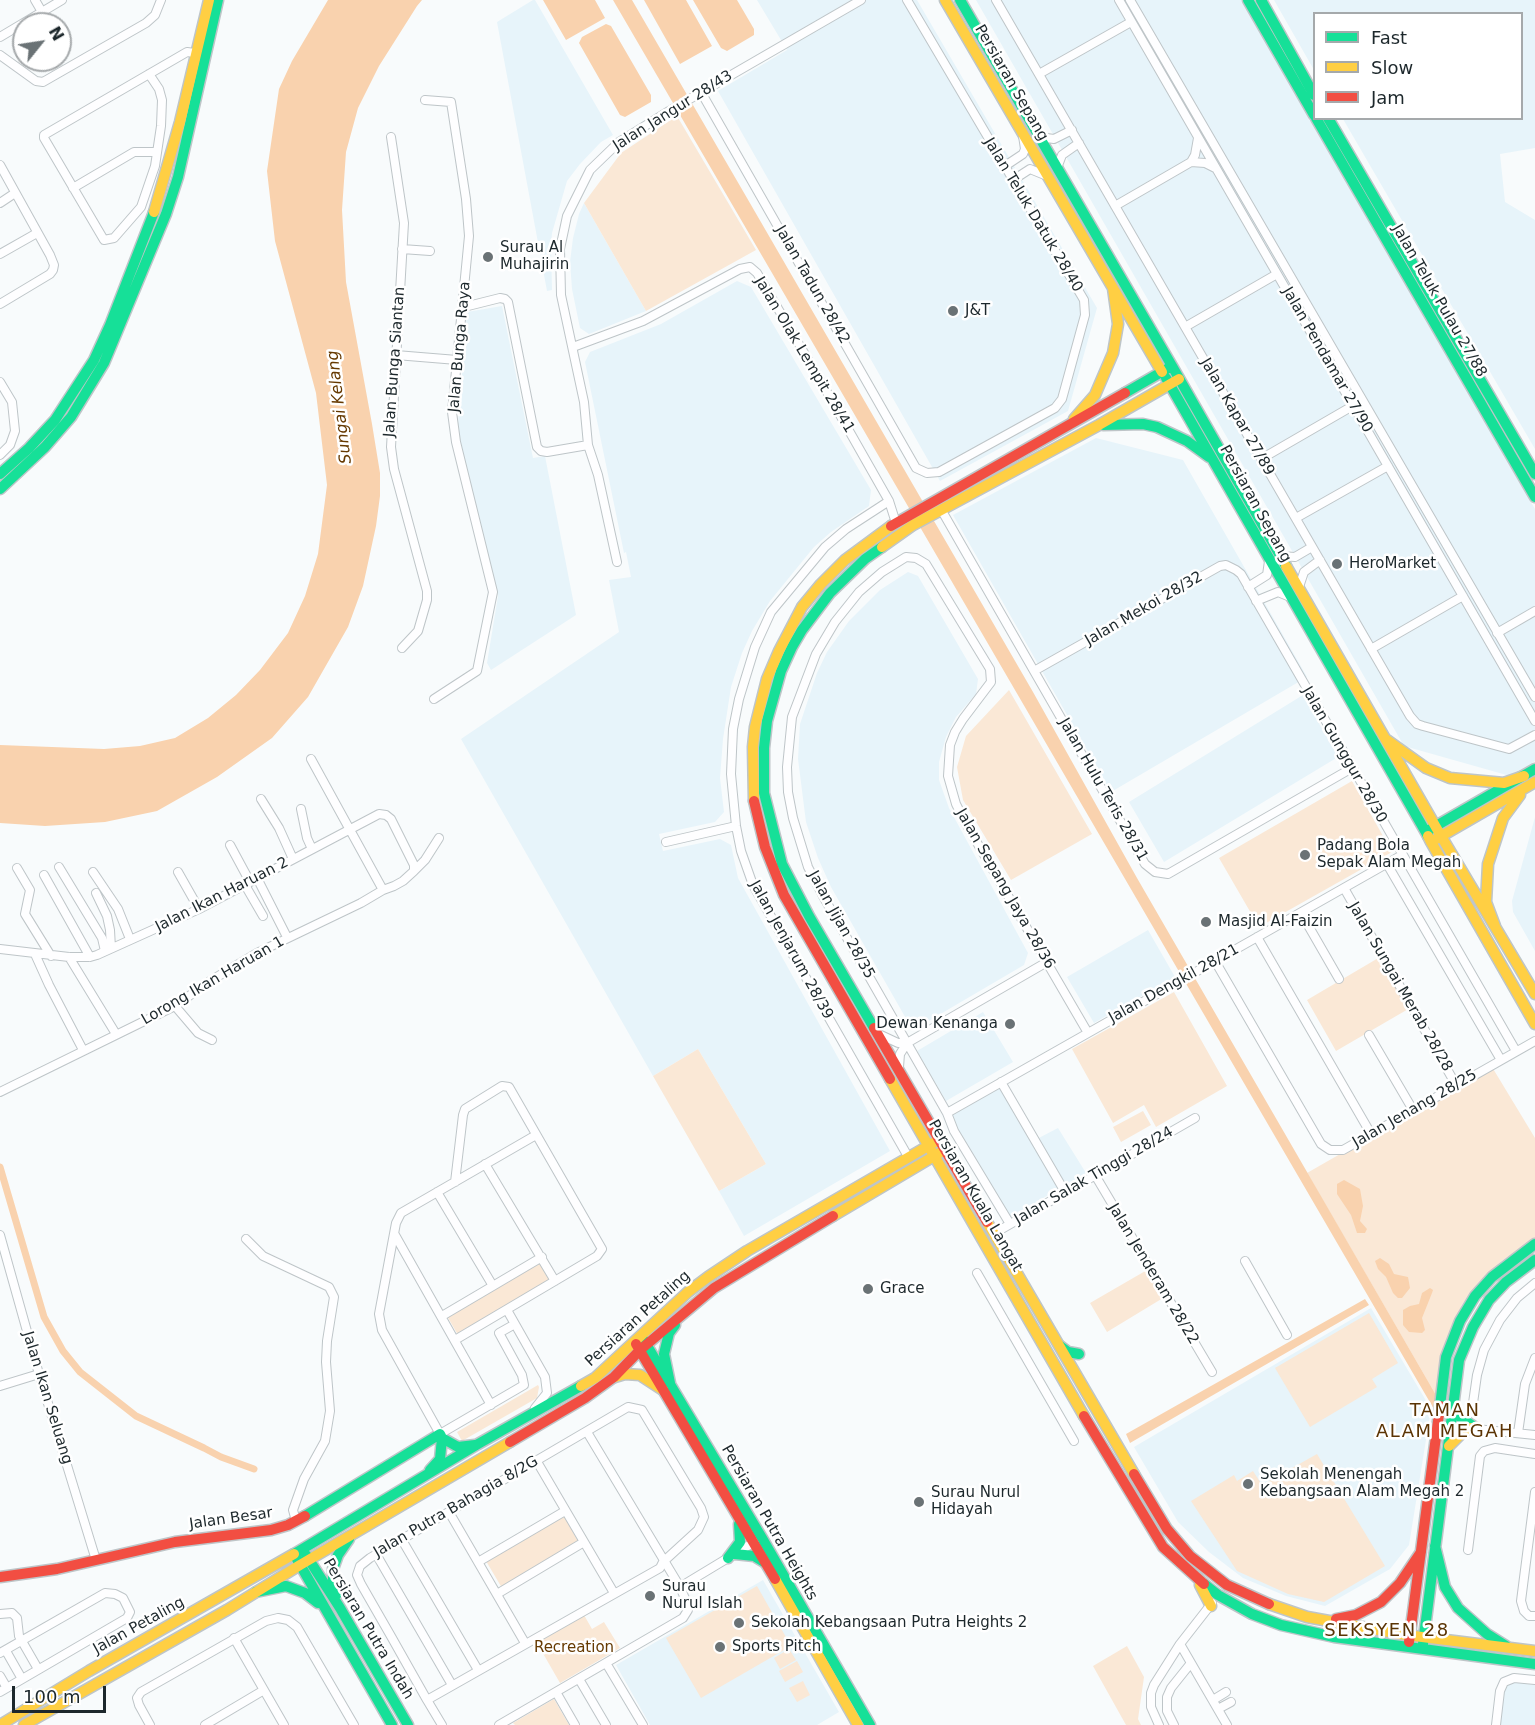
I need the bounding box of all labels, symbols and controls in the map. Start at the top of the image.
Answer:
north arrow [12,12,72,72]
legend [1313,12,1523,120]
street label: Persiaran Sepang [970,22,1052,144]
text: N [45,23,68,44]
text: Fast [1371,27,1407,48]
text: Slow [1371,57,1413,78]
street label: Jalan Jangur 28/43 [610,67,736,155]
text: Jam [1371,87,1405,108]
street label: Jalan Teluk Datuk 28/40 [980,134,1086,296]
street label: Jalan Teluk Pulau 27/88 [1388,221,1490,381]
street label: Jalan Tadun 28/42 [771,223,853,347]
place label: Surau Al Muhajirin [500,239,569,274]
marker: Surau Al Muhajirin [481,250,495,264]
street label: Jalan Olak Lempit 28/41 [750,273,858,437]
street label: Jalan Bunga Raya [445,281,475,413]
street label: Jalan Pendamar 27/90 [1278,284,1376,436]
street label: Jalan Bunga Siantan [381,286,409,438]
place label: J&T [965,302,990,320]
marker: J&T [946,304,960,318]
water label: Sungai Kelang [324,349,356,465]
street label: Jalan Kapar 27/89 [1196,355,1278,479]
street label: Persiaran Sepang [1215,442,1295,566]
place label: HeroMarket [1349,555,1436,573]
marker: HeroMarket [1330,557,1344,571]
street label: Jalan Mekoi 28/32 [1082,568,1206,650]
street label: Jalan Gunggur 28/30 [1298,684,1390,826]
street label: Jalan Hulu Teris 28/31 [1055,715,1151,865]
street label: Jalan Sepang Jaya 28/36 [952,806,1058,972]
place label: Padang Bola Sepak Alam Megah [1317,837,1461,872]
marker: Padang Bola Sepak Alam Megah [1298,848,1312,862]
street label: Jalan Ikan Haruan 2 [153,854,291,936]
street label: Jalan Jijan 28/35 [804,868,878,982]
street label: Jalan Jenjarum 28/39 [745,877,837,1023]
street label: Jalan Sungai Merab 28/28 [1344,899,1456,1075]
place label: Masjid Al-Faizin [1218,913,1333,931]
marker: Masjid Al-Faizin [1199,915,1213,929]
street label: Lorong Ikan Haruan 1 [139,933,287,1029]
street label: Jalan Dengkil 28/21 [1106,941,1242,1027]
place label: Dewan Kenanga [876,1015,998,1033]
marker: Dewan Kenanga [1003,1017,1017,1031]
street label: Jalan Jenang 28/25 [1350,1066,1480,1152]
street label: Persiaran Kuala Langat [924,1117,1026,1275]
street label: Jalan Salak Tinggi 28/24 [1011,1123,1177,1229]
street label: Jalan Jenderam 28/22 [1104,1200,1202,1348]
street label: Persiaran Petaling [582,1267,694,1371]
place label: Grace [880,1280,924,1298]
marker: Grace [861,1282,875,1296]
street label: Jalan Ikan Seluang [18,1329,76,1467]
district label: TAMAN ALAM MEGAH [1376,1400,1514,1442]
street label: Persiaran Putra Heights [717,1442,821,1604]
street label: Jalan Putra Bahagia 8/2G [370,1452,542,1562]
place label: Sekolah Menengah Kebangsaan Alam Megah 2 [1260,1466,1464,1501]
marker: Sekolah Menengah Kebangsaan Alam Megah 2 [1241,1477,1255,1491]
place label: Surau Nurul Hidayah [931,1484,1020,1519]
marker: Surau Nurul Hidayah [912,1495,926,1509]
street label: Jalan Besar [188,1504,274,1534]
street label: Persiaran Putra Indah [319,1555,417,1703]
place label: Surau Nurul Islah [662,1578,742,1613]
marker: Surau Nurul Islah [643,1589,657,1603]
street label: Jalan Petaling [90,1594,188,1658]
place label: Sekolah Kebangsaan Putra Heights 2 [751,1614,1027,1632]
marker: Sekolah Kebangsaan Putra Heights 2 [732,1616,746,1630]
district label: SEKSYEN 28 [1324,1620,1450,1642]
place label: Sports Pitch [732,1638,821,1656]
park label: Recreation [534,1639,614,1657]
marker: Sports Pitch [713,1640,727,1654]
scale bar [15,1674,110,1712]
text: 100 m [23,1686,81,1707]

